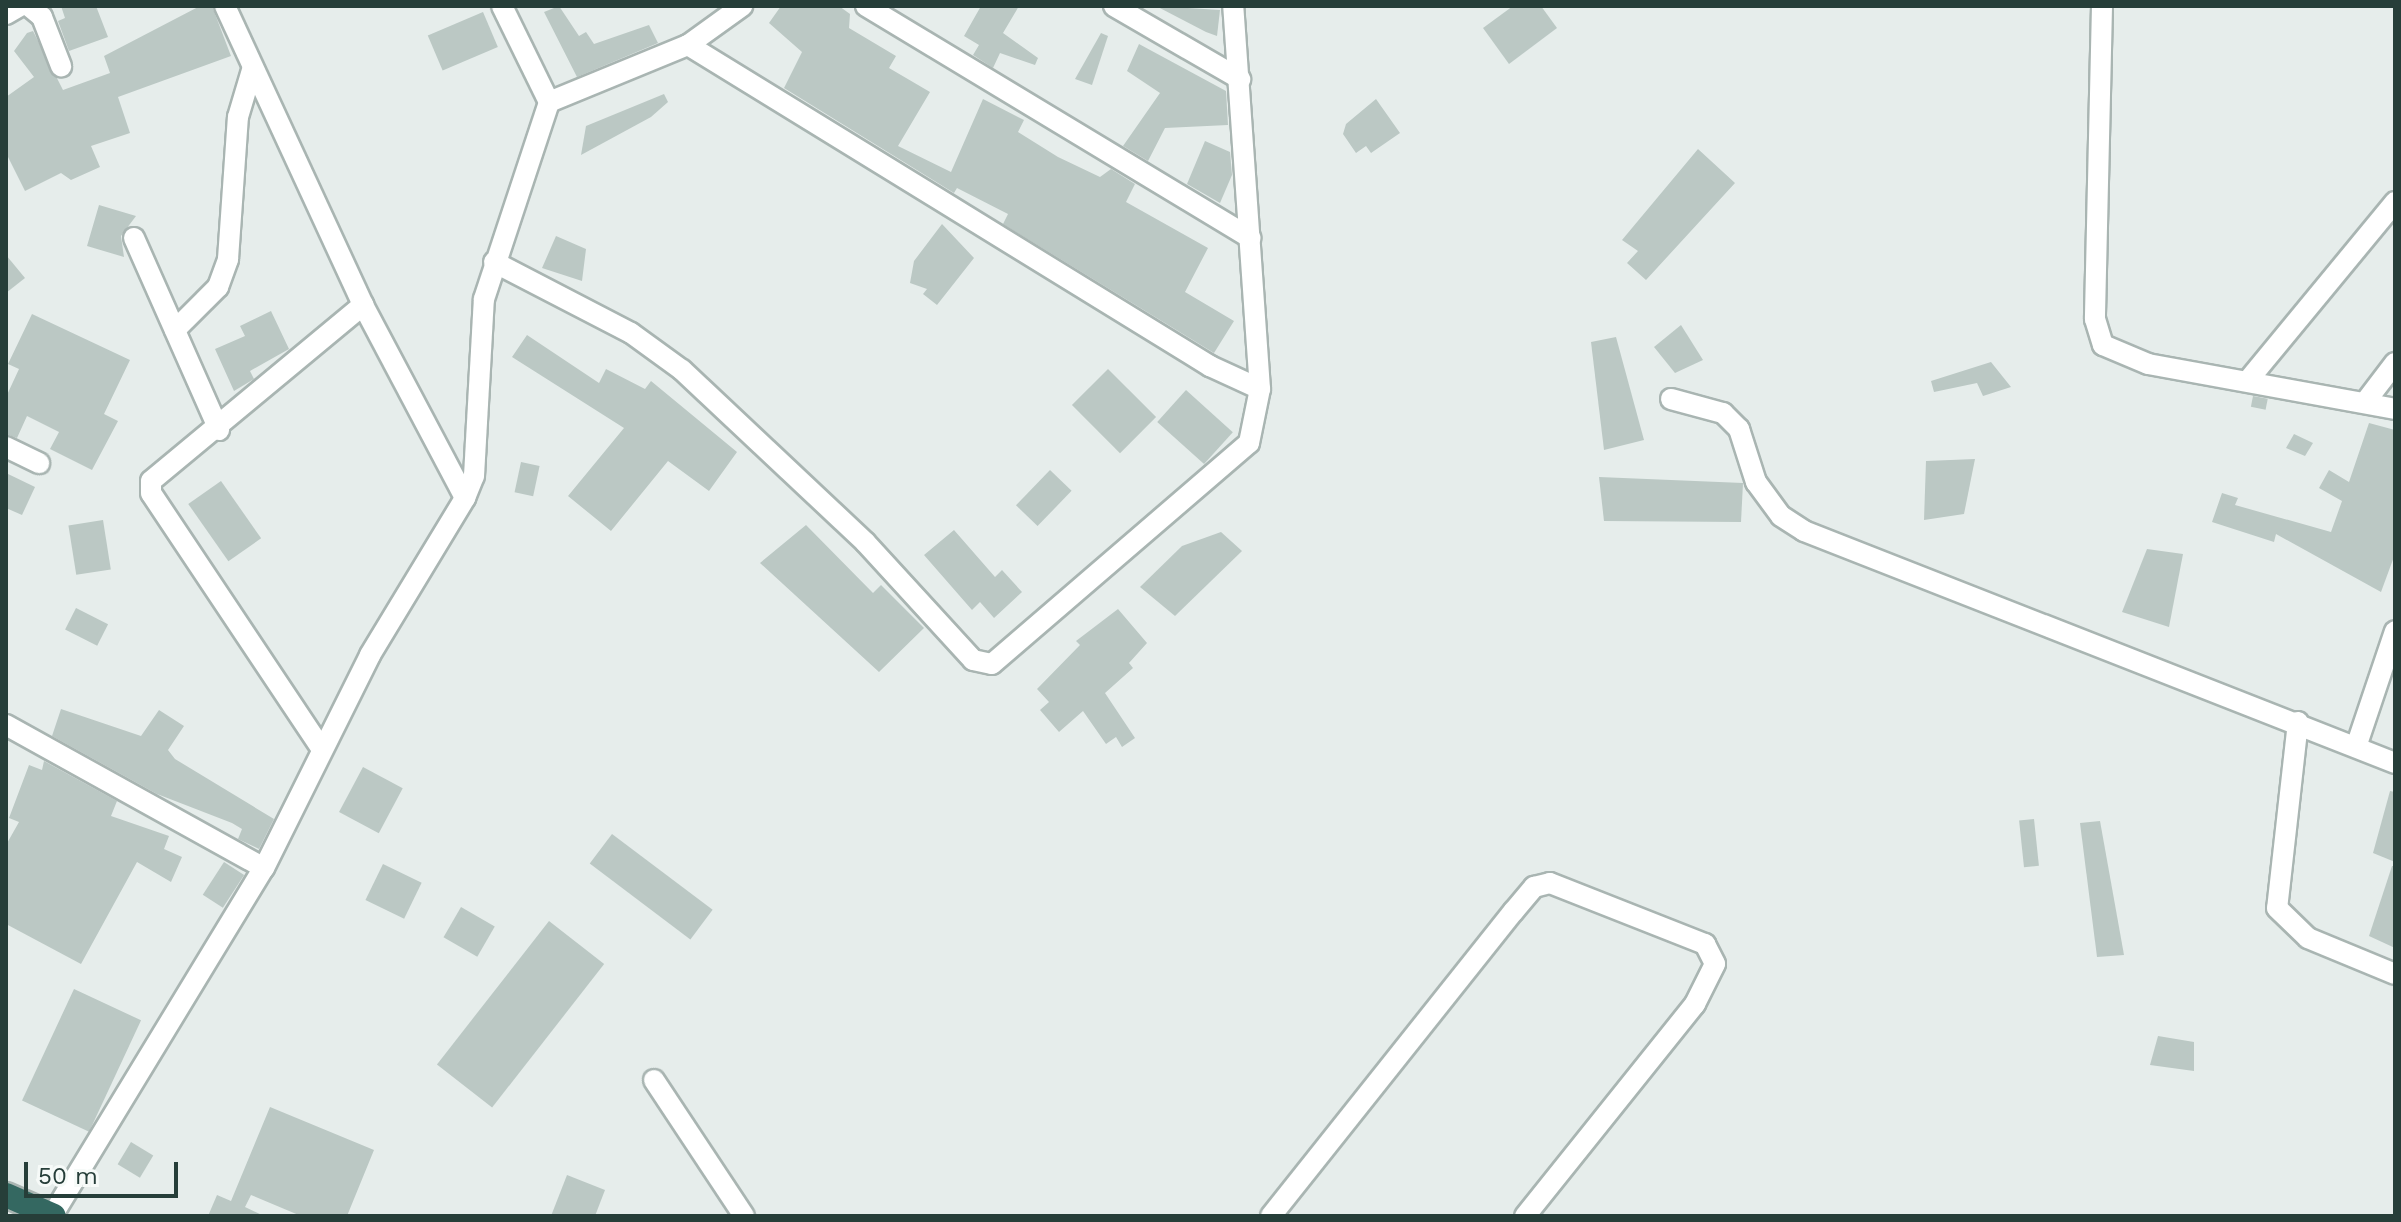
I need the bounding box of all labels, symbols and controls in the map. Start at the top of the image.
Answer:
scale bar [28,1146,182,1196]
text: 50 m [38,1162,98,1190]

